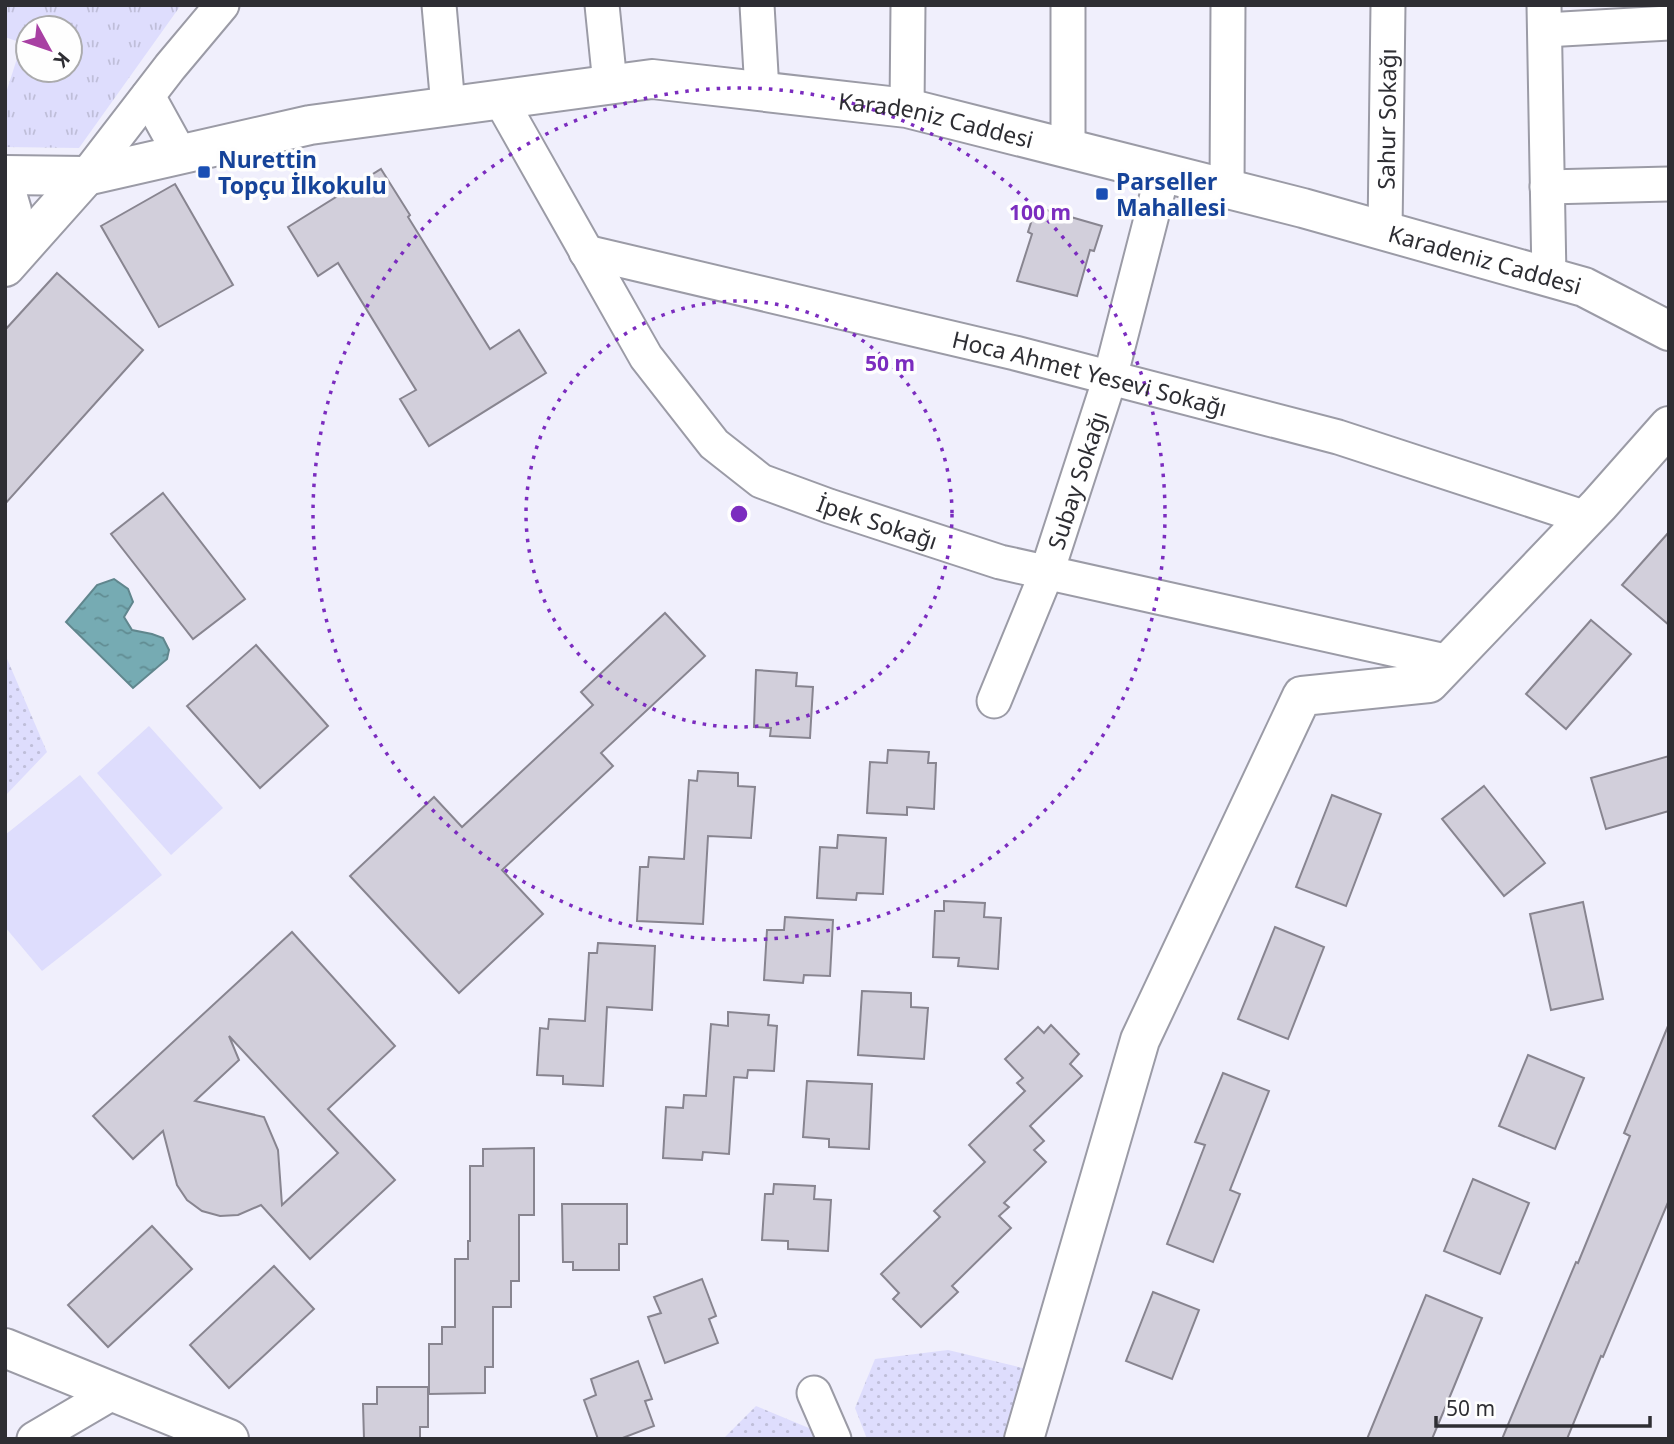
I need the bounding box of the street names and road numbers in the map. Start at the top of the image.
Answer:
street label: Sahur Sokağı [1370,48,1403,190]
street label: Karadeniz Caddesi [837,84,1037,155]
street label: Karadeniz Caddesi [1385,217,1585,302]
street label: Hoca Ahmet Yesevi Sokağı [949,323,1231,423]
street label: Subay Sokağı [1039,407,1114,553]
street label: İpek Sokağı [813,487,942,557]

